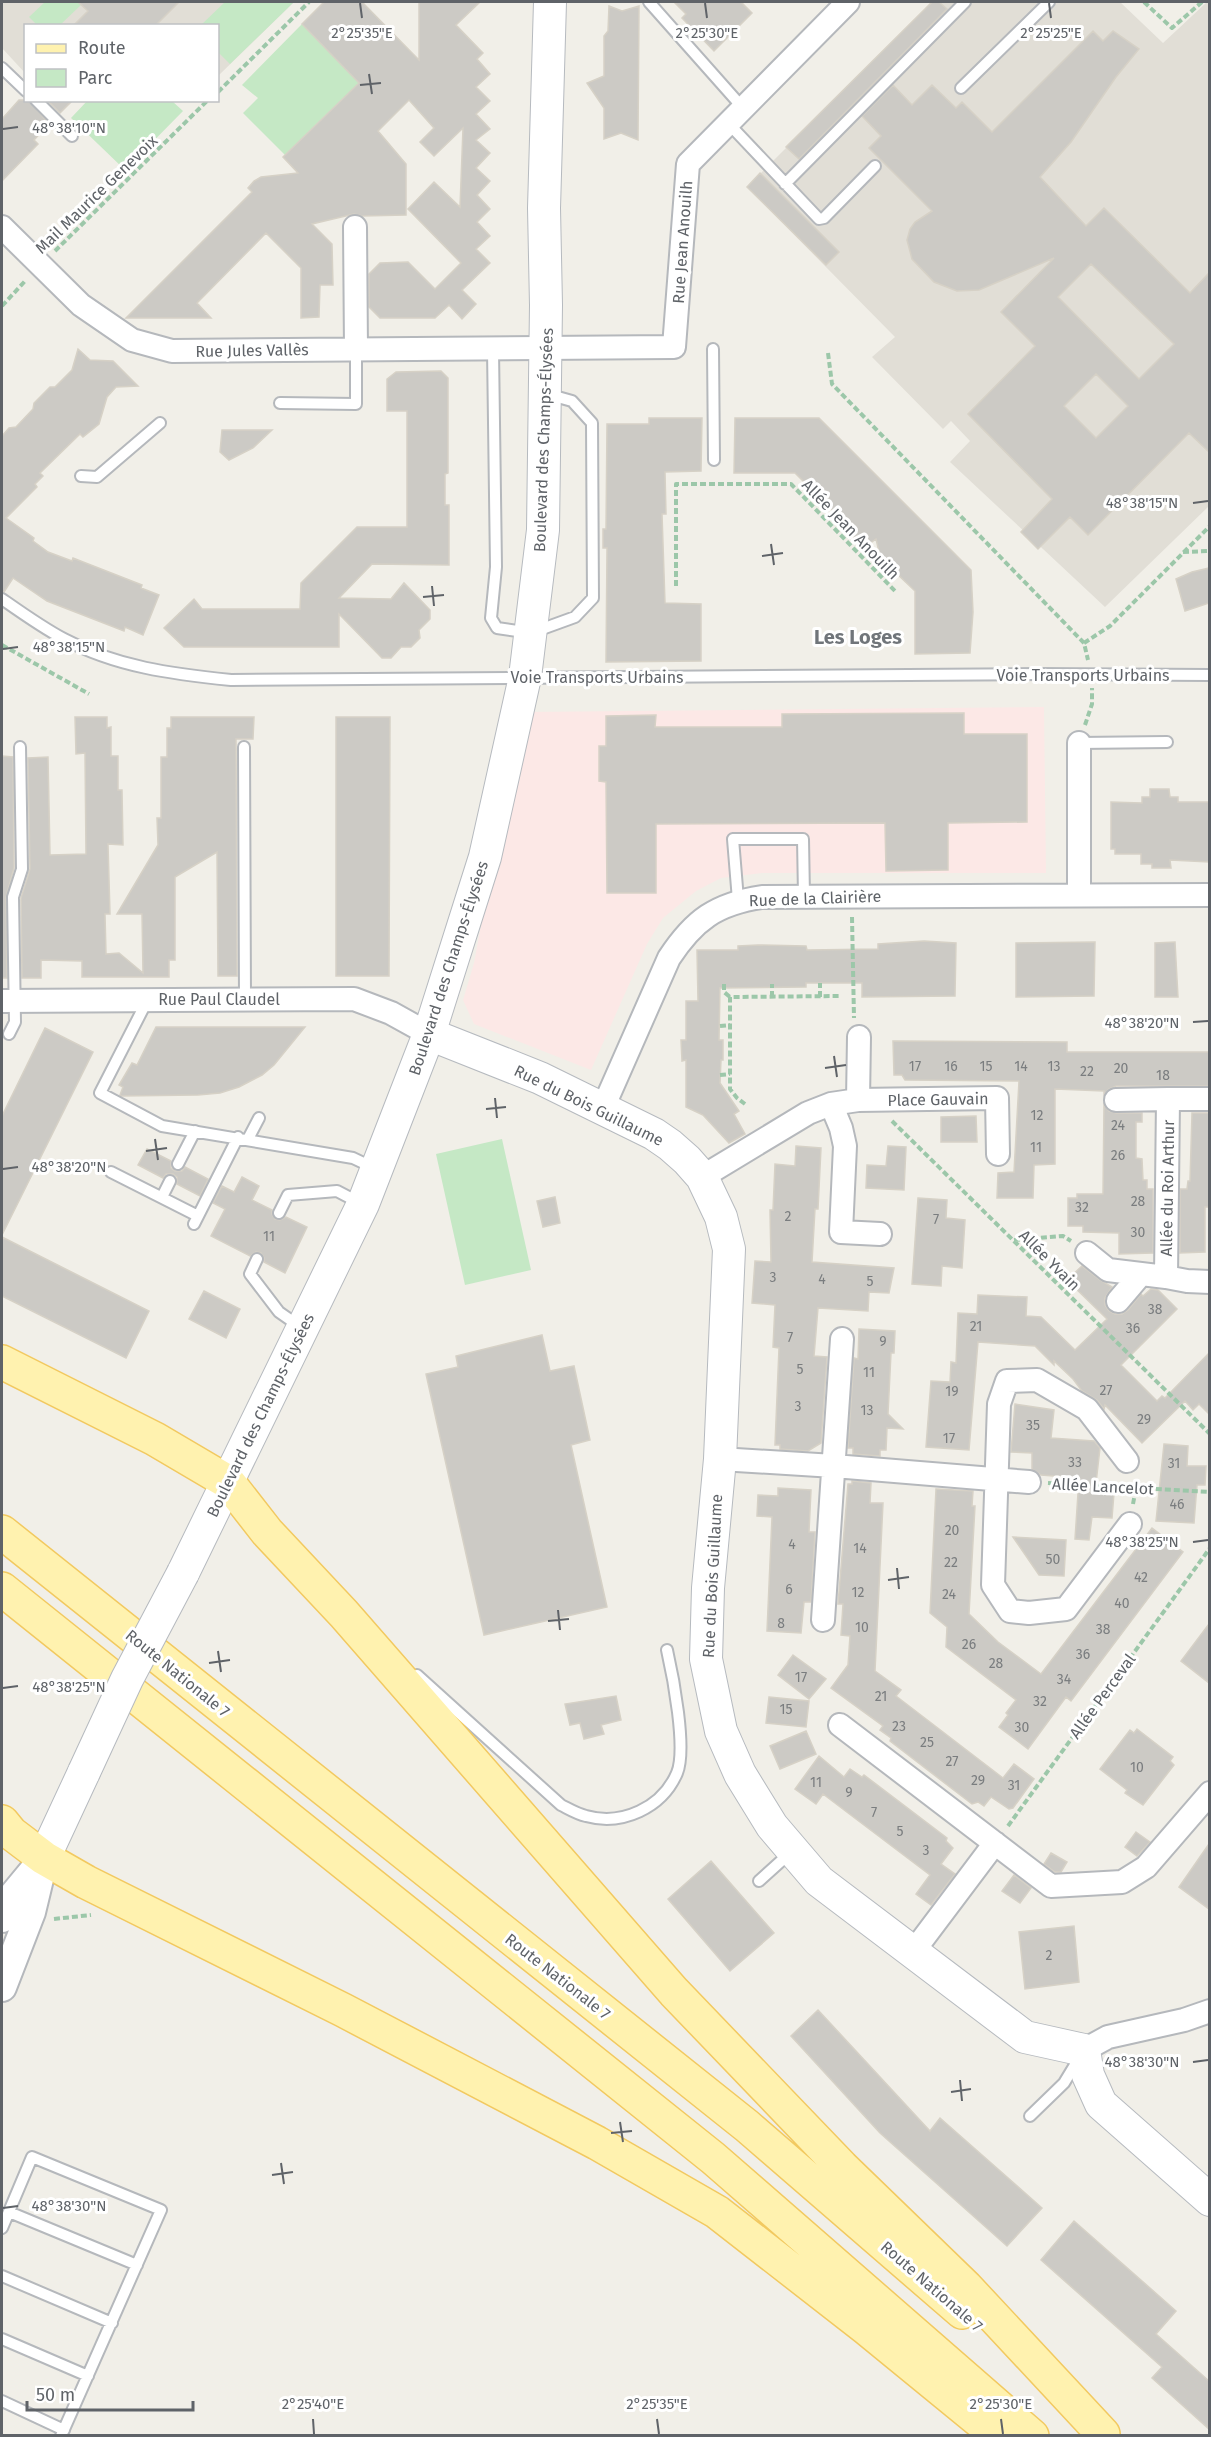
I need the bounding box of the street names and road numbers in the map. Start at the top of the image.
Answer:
street label: Mail Maurice Genevoix [31,131,161,258]
street label: Rue Jean Anouilh [669,180,696,304]
street label: Boulevard des Champs-Élysées [529,327,557,553]
street label: Rue Jules Vallès [195,340,309,361]
street label: Allée Jean Anouilh [798,475,903,583]
street label: Voie Transports Urbains [997,666,1169,685]
street label: Voie Transports Urbains [511,668,683,687]
street label: Boulevard des Champs-Élysées [404,858,492,1078]
street label: Rue de la Clairière [748,887,882,910]
street label: Rue Paul Claudel [158,990,280,1009]
street label: Rue du Bois Guillaume [511,1061,667,1150]
street label: Place Gauvain [887,1089,989,1110]
street label: Allée du Roi Arthur [1157,1119,1178,1257]
street label: Allée Yvain [1015,1226,1084,1295]
street label: Boulevard des Champs-Élysées [202,1310,318,1520]
street label: Allée Lancelot [1052,1474,1155,1499]
street label: Rue du Bois Guillaume [699,1494,726,1658]
street label: Route Nationale 7 [122,1626,234,1721]
street label: Allée Perceval [1065,1650,1140,1742]
street label: Route Nationale 7 [501,1929,614,2023]
street label: Route Nationale 7 [877,2237,986,2336]

